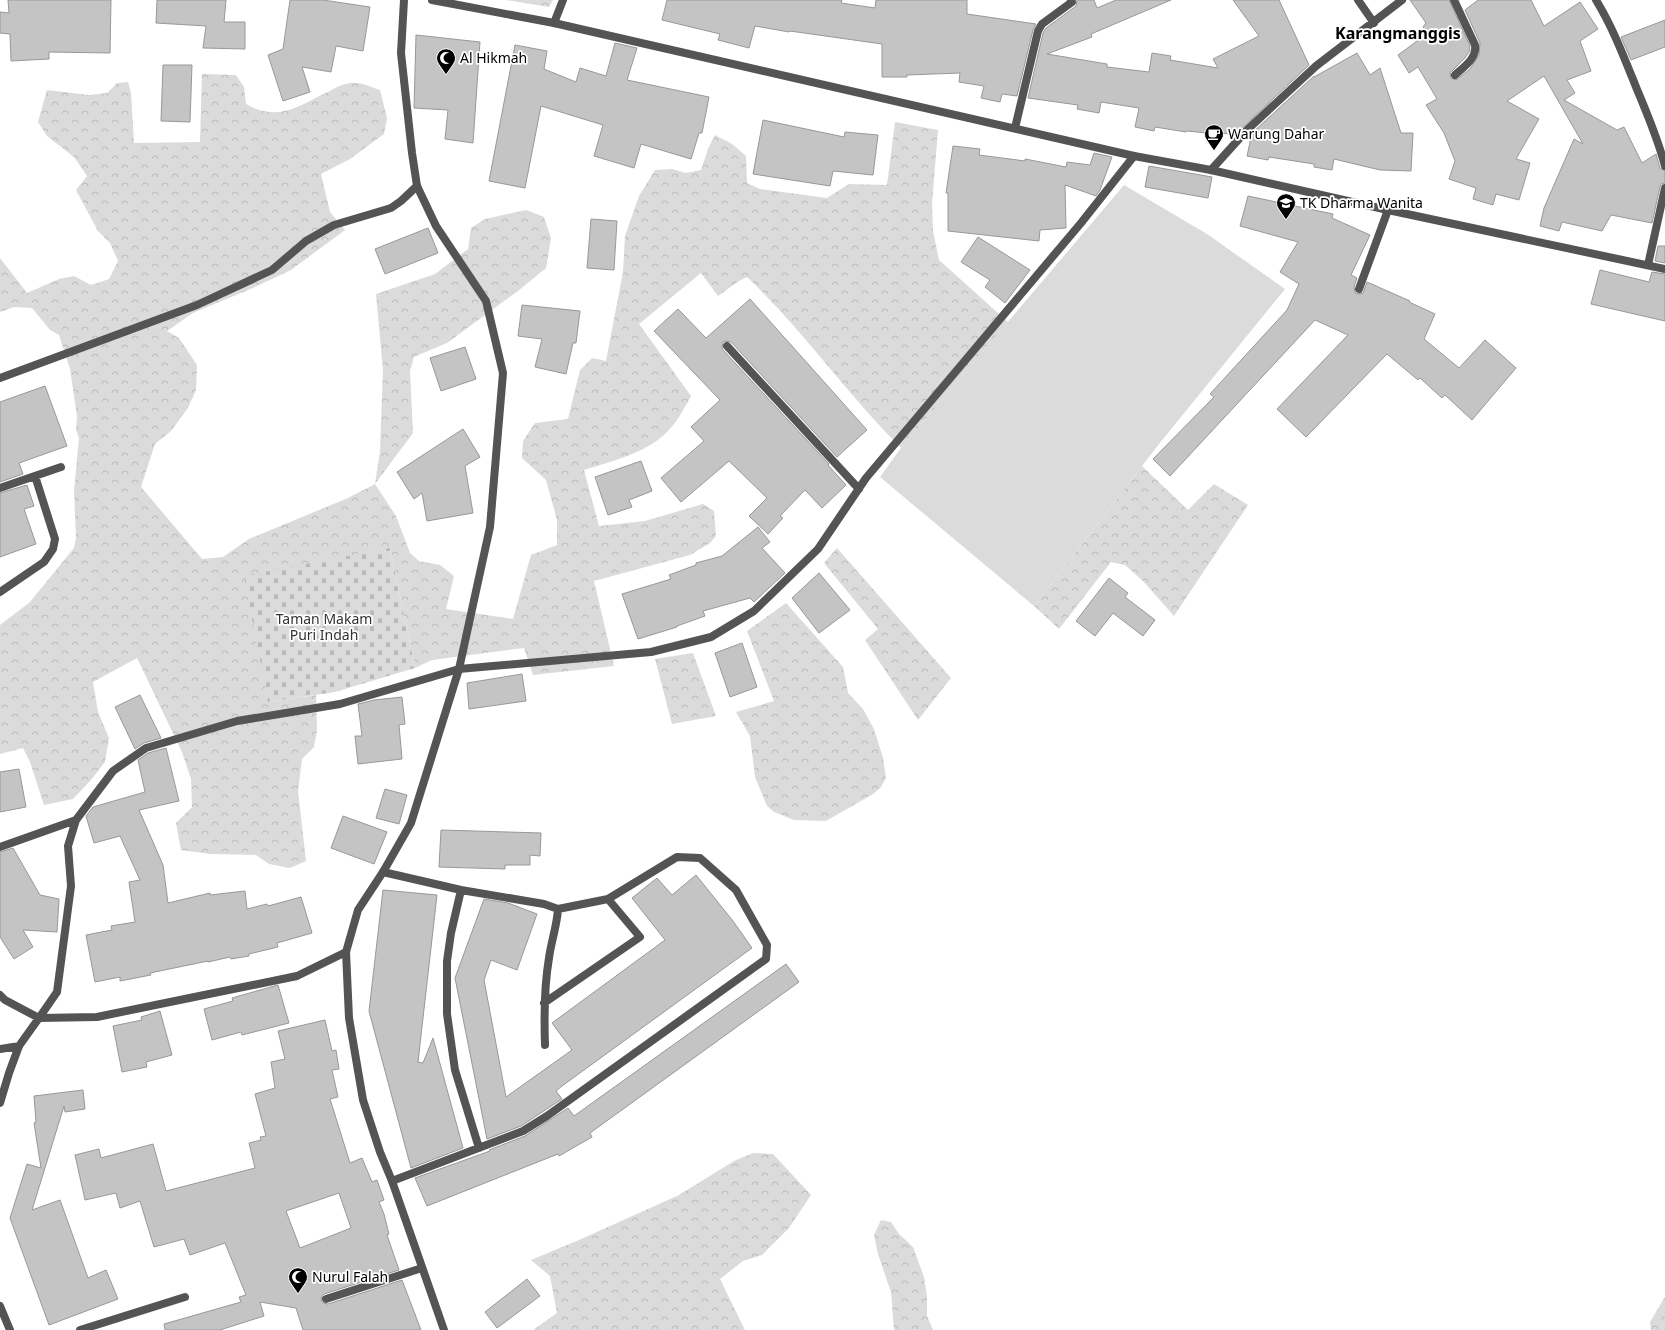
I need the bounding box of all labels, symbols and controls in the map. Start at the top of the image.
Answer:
district label: Karangmanggis [1335,22,1461,44]
mosque icon: Al Hikmah [435,47,457,75]
place label: Al Hikmah [460,48,527,67]
cafe icon: Warung Dahar [1203,123,1225,151]
place label: Warung Dahar [1228,124,1325,143]
school or university icon: TK Dharma Wanita [1275,192,1297,220]
place label: TK Dharma Wanita [1300,193,1423,212]
park label: Taman Makam Puri Indah [276,609,372,644]
mosque icon: Nurul Falah [287,1266,309,1294]
place label: Nurul Falah [312,1267,388,1286]

